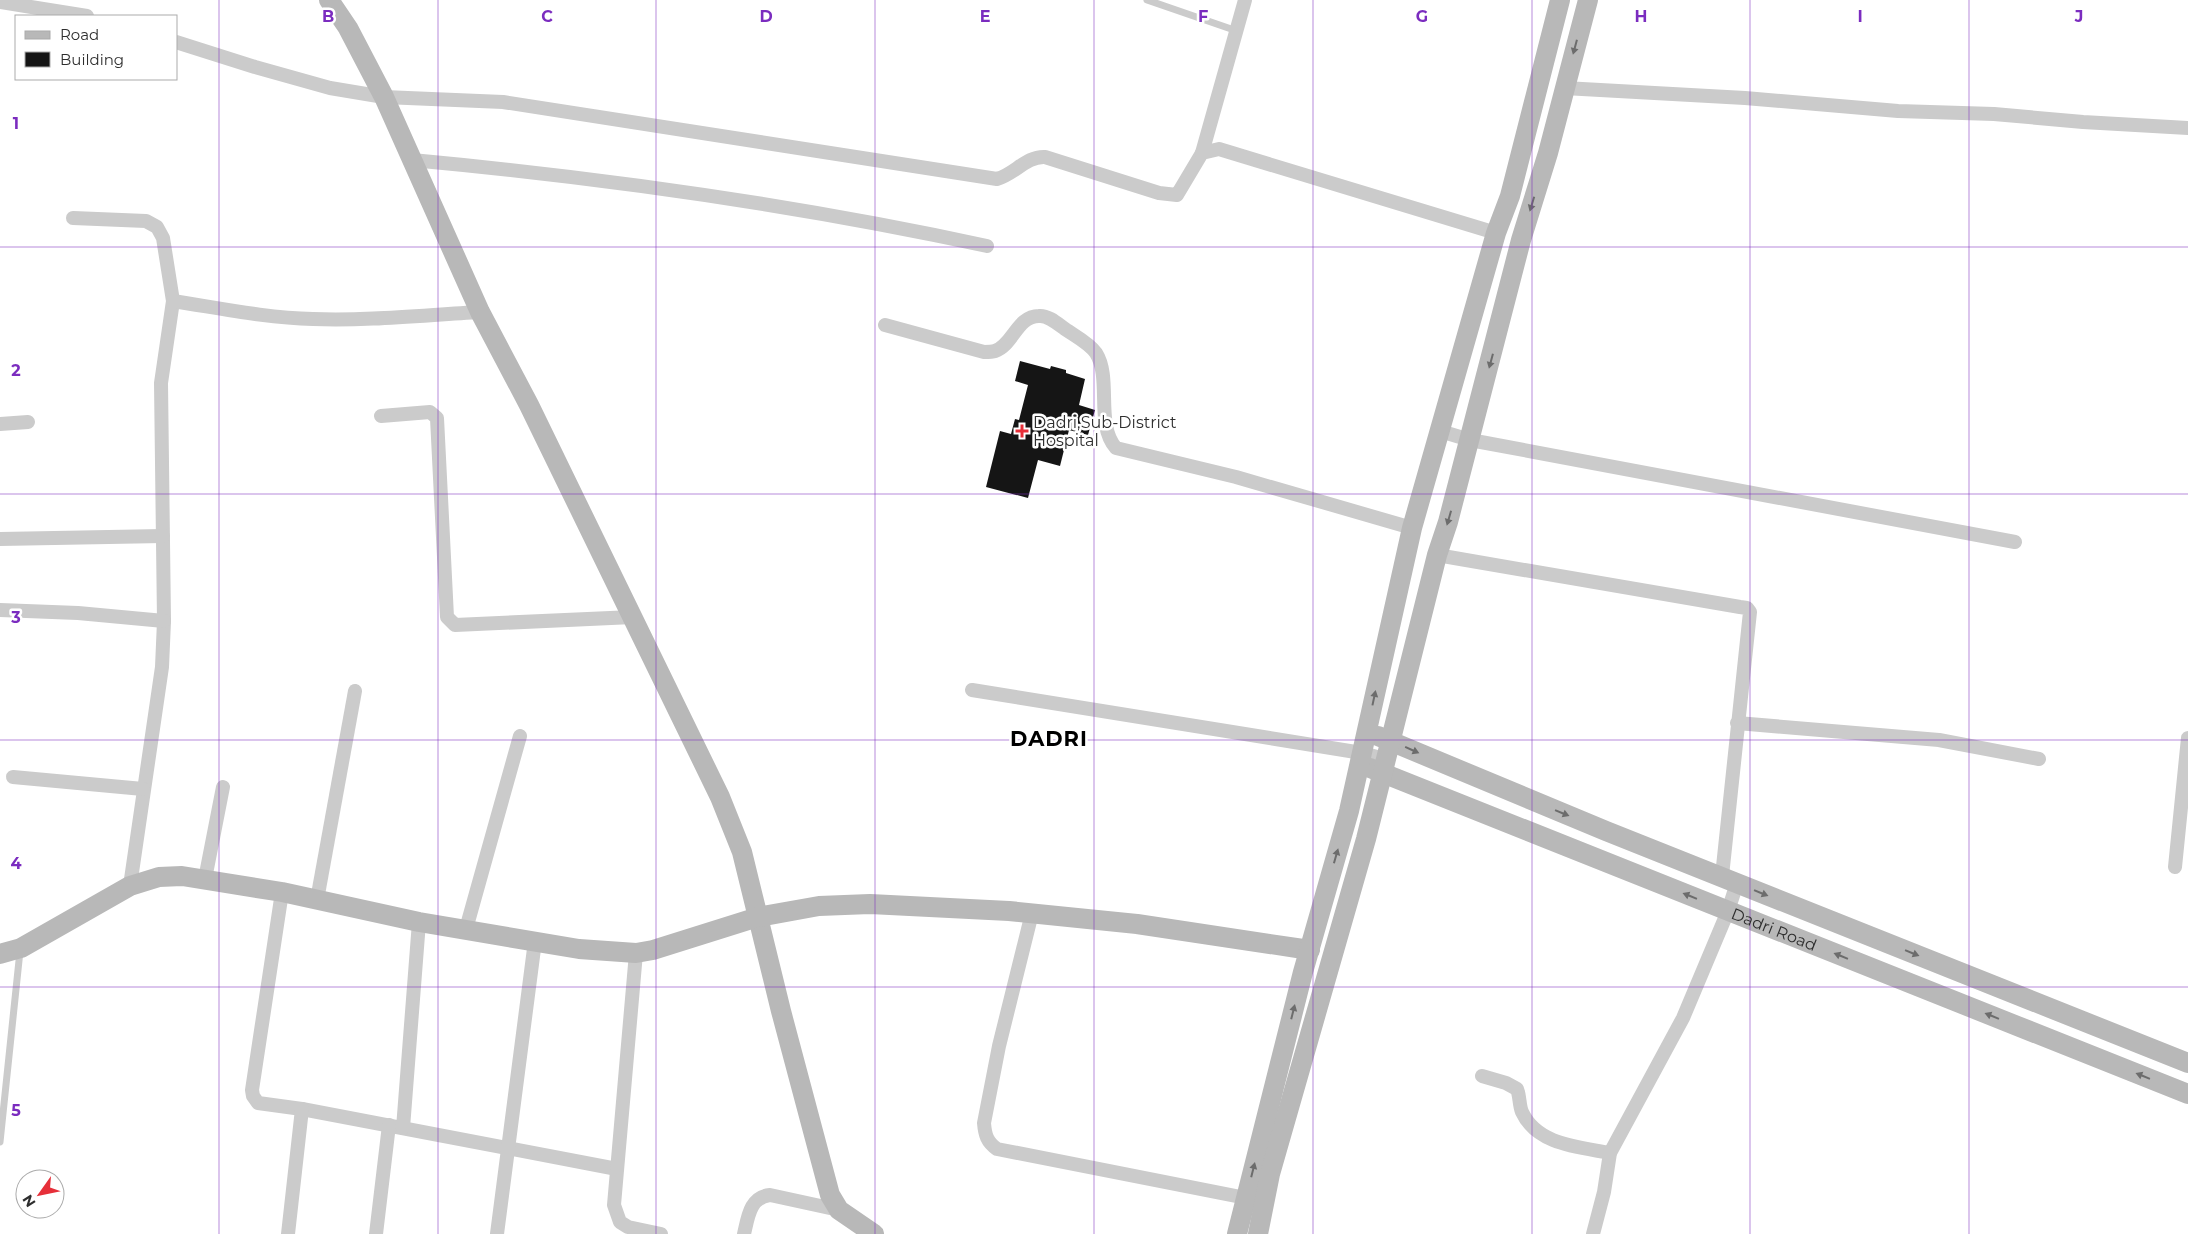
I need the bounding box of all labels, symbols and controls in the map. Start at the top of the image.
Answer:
text: B [322,7,334,26]
text: C [541,7,553,26]
text: D [759,7,773,26]
text: E [980,7,990,26]
text: F [1198,7,1208,26]
text: G [1416,7,1428,26]
text: H [1635,7,1647,26]
text: I [1857,7,1863,26]
text: J [2074,7,2083,26]
legend [15,15,178,80]
text: Road [60,25,99,44]
one-way arrow [1571,40,1579,55]
text: Building [60,50,124,69]
text: 1 [13,114,19,133]
one-way arrow [1528,196,1536,211]
one-way arrow [1487,353,1495,368]
text: 2 [11,361,21,380]
place label: Dadri,Sub-District Hospital [1033,413,1177,450]
marker: Dadri,Sub-District Hospital [1015,424,1029,438]
one-way arrow [1445,510,1453,525]
text: 3 [10,608,21,627]
one-way arrow [1370,690,1378,705]
district label: DADRI [1010,726,1088,751]
one-way arrow [1405,746,1419,754]
one-way arrow [1555,809,1570,817]
one-way arrow [1333,848,1341,863]
text: 4 [10,854,22,873]
one-way arrow [1754,889,1768,897]
one-way arrow [1683,891,1697,899]
street label: Dadri Road [1728,904,1819,955]
one-way arrow [1905,949,1920,957]
one-way arrow [1833,952,1848,960]
one-way arrow [1289,1005,1297,1020]
one-way arrow [1984,1012,1999,1020]
one-way arrow [2135,1072,2150,1080]
text: 5 [11,1101,21,1120]
one-way arrow [1249,1162,1257,1177]
north arrow [15,1169,65,1219]
text: N [18,1191,40,1211]

